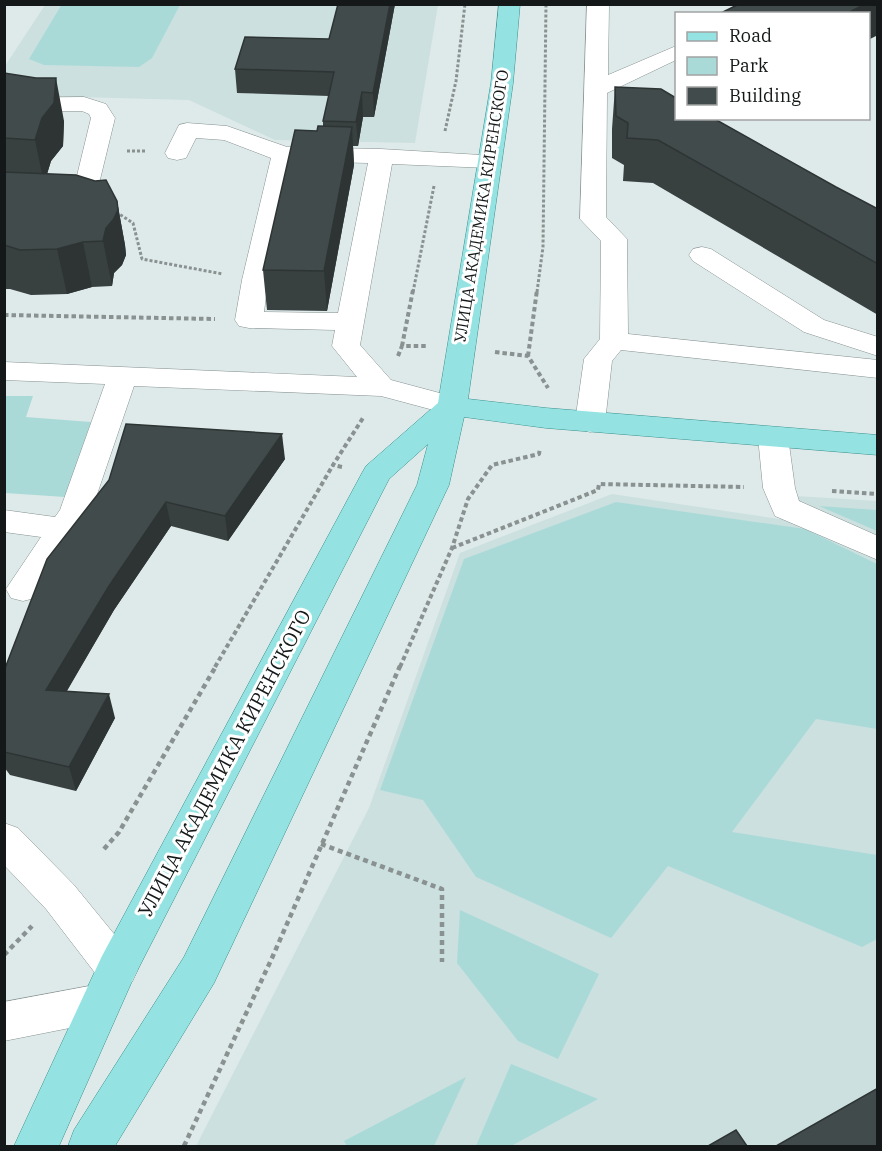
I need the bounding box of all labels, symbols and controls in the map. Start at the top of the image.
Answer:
legend [675,12,870,120]
text: Road [729,24,772,47]
text: Park [729,54,769,77]
street label: УЛИЦА АКАДЕМИКА КИРЕНСКОГО [450,68,512,344]
text: Building [729,84,801,107]
street label: УЛИЦА АКАДЕМИКА КИРЕНСКОГО [131,604,317,922]

